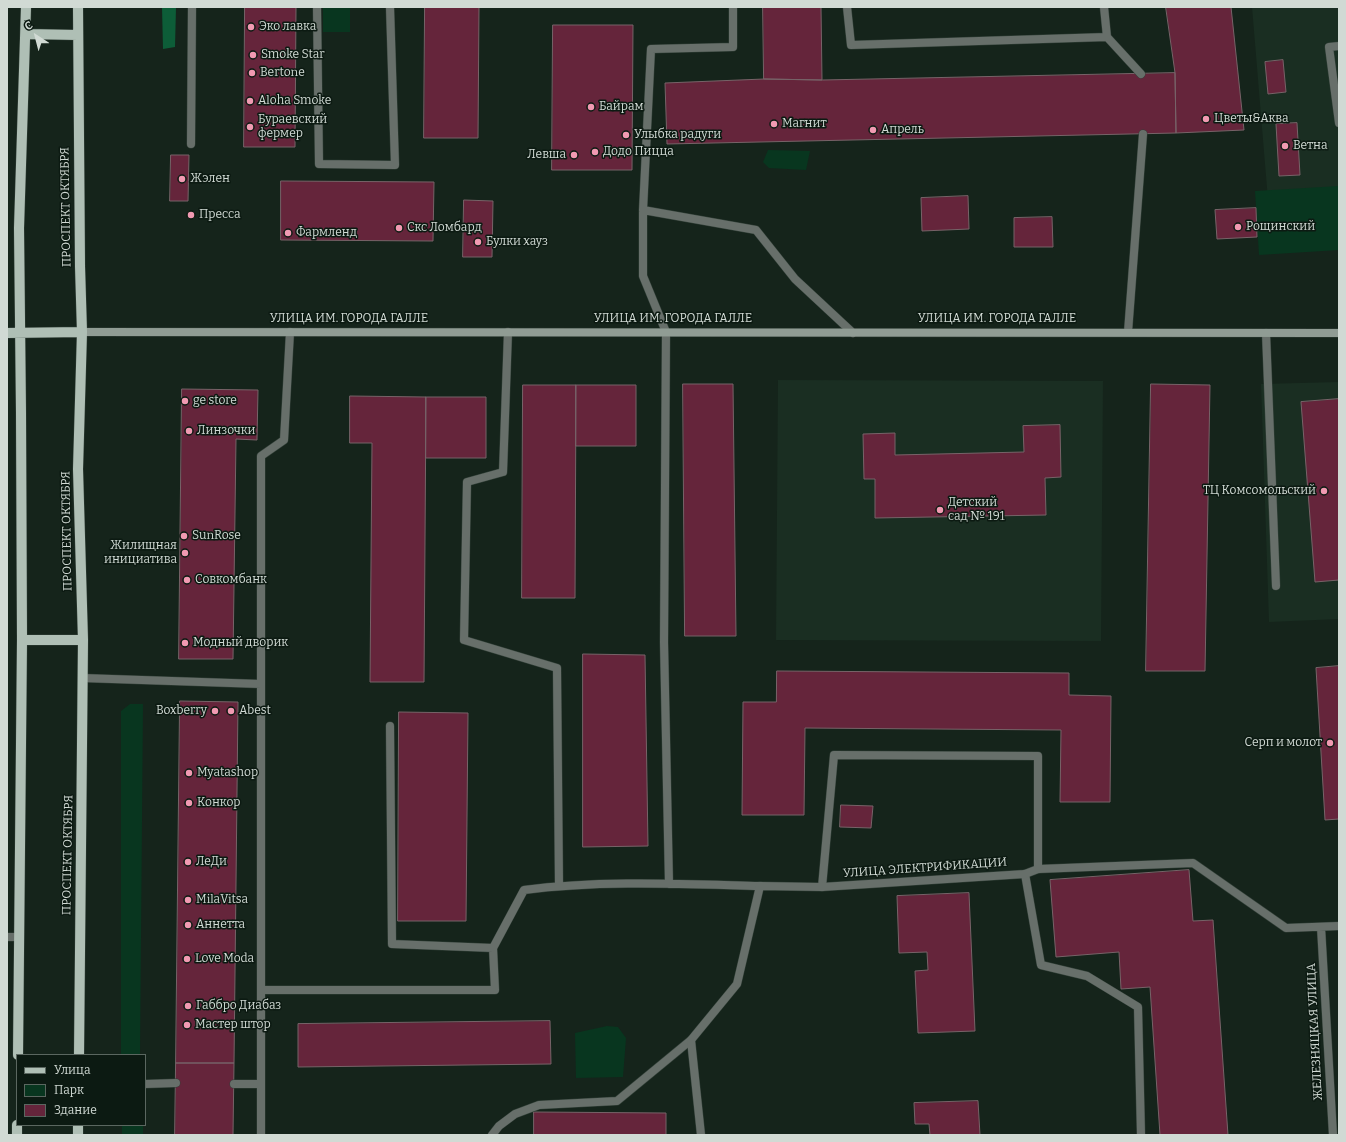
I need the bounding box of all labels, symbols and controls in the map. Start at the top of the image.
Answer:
north arrow [16,16,56,56]
text: С [22,19,35,33]
place label: Эко лавка [259,20,316,34]
marker: Эко лавка [246,22,256,32]
place label: Smoke Star [261,48,325,62]
marker: Smoke Star [248,50,258,60]
place label: Bertone [260,66,305,80]
marker: Bertone [247,68,257,78]
place label: Aloha Smoke [258,94,331,108]
marker: Aloha Smoke [245,96,255,106]
place label: Байрам [599,100,644,114]
marker: Байрам [586,102,596,112]
place label: Цветы&Аква [1214,112,1289,126]
place label: Бураевский фермер [258,113,327,141]
marker: Цветы&Аква [1201,114,1211,124]
place label: Магнит [782,117,827,131]
marker: Магнит [769,119,779,129]
marker: Бураевский фермер [245,122,255,132]
place label: Апрель [881,123,924,137]
marker: Апрель [868,125,878,135]
place label: Улыбка радуги [634,128,721,142]
marker: Улыбка радуги [621,130,631,140]
place label: Ветна [1293,139,1328,153]
marker: Ветна [1280,141,1290,151]
place label: Додо Пицца [603,145,674,159]
street label: ПРОСПЕКТ ОКТЯБРЯ [58,147,74,267]
marker: Додо Пицца [590,147,600,157]
place label: Левша [527,148,566,162]
marker: Левша [569,150,579,160]
place label: Жэлен [190,172,230,186]
marker: Жэлен [177,174,187,184]
place label: Пресса [199,208,241,222]
marker: Пресса [186,210,196,220]
place label: Рощинский [1246,220,1315,234]
place label: Скс Ломбард [407,221,482,235]
marker: Рощинский [1233,222,1243,232]
marker: Скс Ломбард [394,223,404,233]
place label: Фармленд [296,226,357,240]
marker: Фармленд [283,228,293,238]
place label: Булки хауз [486,235,548,249]
marker: Булки хауз [473,237,483,247]
street label: УЛИЦА ИМ. ГОРОДА ГАЛЛЕ [270,312,428,326]
street label: УЛИЦА ИМ. ГОРОДА ГАЛЛЕ [594,312,752,326]
street label: УЛИЦА ИМ. ГОРОДА ГАЛЛЕ [918,312,1076,326]
place label: ge store [193,394,237,408]
marker: ge store [180,396,190,406]
place label: Линзочки [197,424,256,438]
marker: Линзочки [184,426,194,436]
street label: ПРОСПЕКТ ОКТЯБРЯ [59,471,75,591]
place label: ТЦ Комсомольский [1203,484,1316,498]
marker: ТЦ Комсомольский [1319,486,1329,496]
place label: Детский сад № 191 [948,496,1005,524]
marker: Детский сад № 191 [935,505,945,515]
place label: SunRose [192,529,241,543]
marker: SunRose [179,531,189,541]
place label: Жилищная инициатива [104,539,177,567]
marker: Жилищная инициатива [180,548,190,558]
place label: Совкомбанк [195,573,267,587]
marker: Совкомбанк [182,575,192,585]
place label: Модный дворик [193,636,288,650]
marker: Модный дворик [180,638,190,648]
place label: Boxberry [156,704,207,718]
place label: Abest [239,704,271,718]
marker: Boxberry [210,706,220,716]
marker: Abest [226,706,236,716]
place label: Серп и молот [1245,736,1322,750]
marker: Серп и молот [1325,738,1335,748]
place label: Myatashop [197,766,258,780]
marker: Myatashop [184,768,194,778]
street label: ПРОСПЕКТ ОКТЯБРЯ [60,795,76,915]
place label: Конкор [197,796,240,810]
marker: Конкор [184,798,194,808]
place label: ЛеДи [196,855,227,869]
street label: УЛИЦА ЭЛЕКТРИФИКАЦИИ [843,855,1007,881]
marker: ЛеДи [183,857,193,867]
place label: MilaVitsa [196,893,248,907]
marker: MilaVitsa [183,895,193,905]
place label: Аннетта [196,918,245,932]
marker: Аннетта [183,920,193,930]
place label: Love Moda [195,952,254,966]
marker: Love Moda [182,954,192,964]
street label: ЖЕЛЕЗНЯЦКАЯ УЛИЦА [1304,963,1326,1101]
place label: Габбро Диабаз [196,999,281,1013]
marker: Габбро Диабаз [183,1001,193,1011]
place label: Мастер штор [195,1018,271,1032]
marker: Мастер штор [182,1020,192,1030]
legend [16,1054,146,1126]
text: Улица [54,1063,90,1077]
text: Парк [54,1083,84,1097]
text: Здание [54,1103,97,1117]

